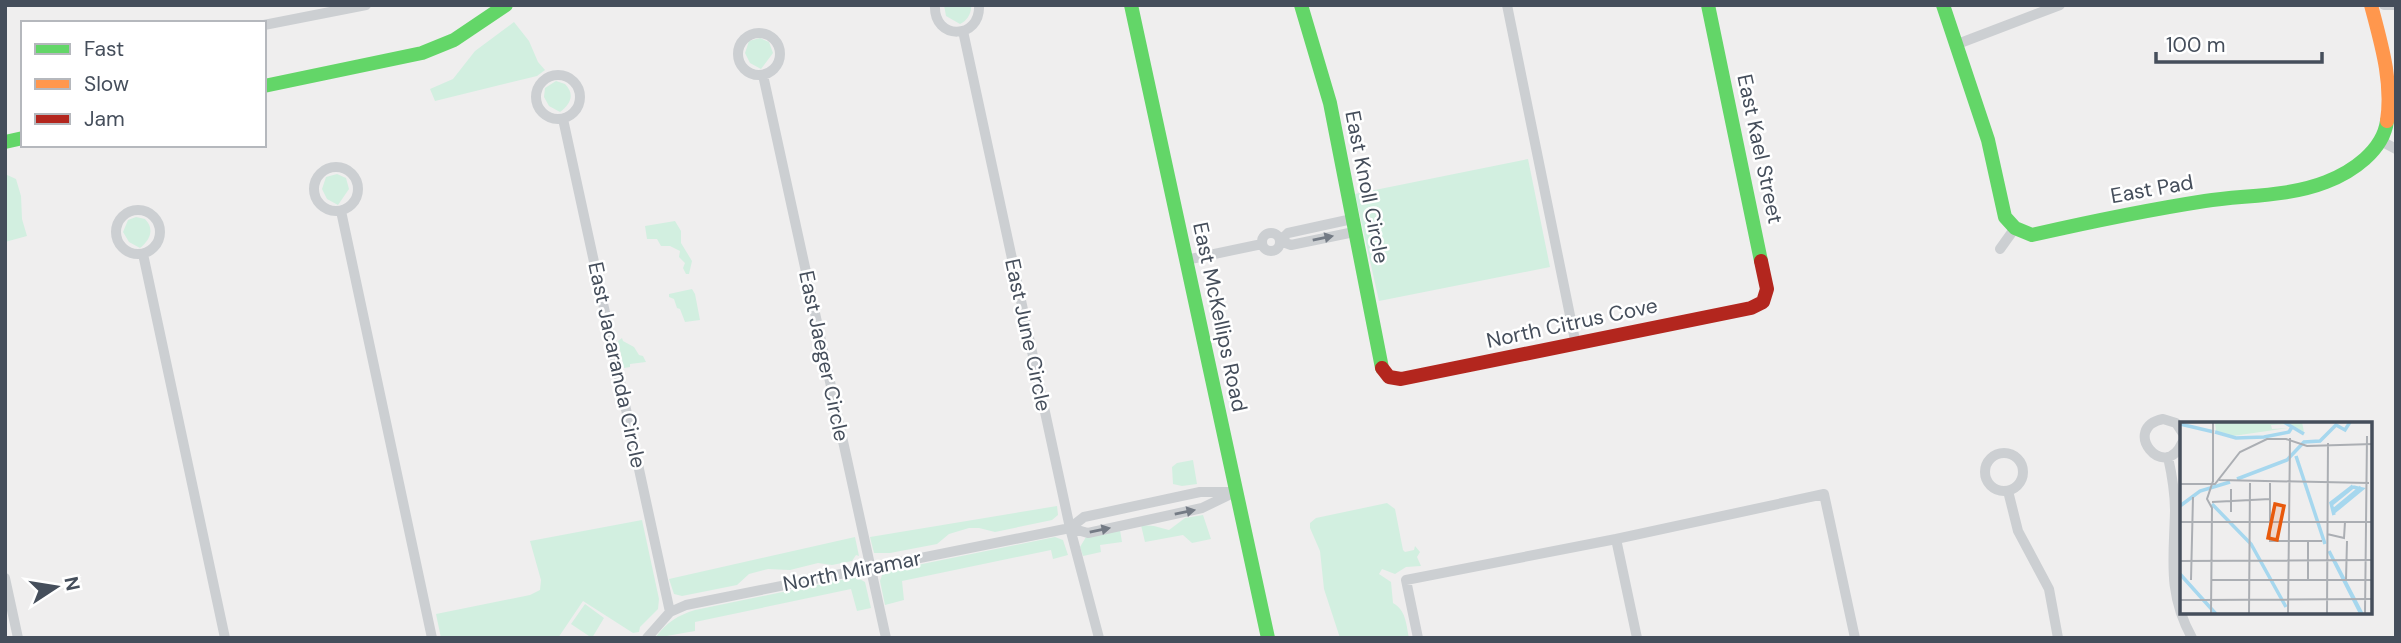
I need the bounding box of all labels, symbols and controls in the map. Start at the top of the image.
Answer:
legend [21,21,266,147]
scale bar [2156,21,2322,65]
text: 100 m [2166,31,2226,59]
text: Fast [84,35,124,63]
text: Slow [84,70,129,98]
street label: East Kael Street [1730,72,1790,226]
text: Jam [84,105,125,133]
street label: East Knoll Circle [1338,108,1396,266]
street label: East Pad [2108,168,2196,210]
street label: East McKellips Road [1186,220,1254,414]
one-way arrow [1312,233,1334,244]
street label: East June Circle [998,256,1058,414]
street label: East Jacaranda Circle [581,259,653,471]
street label: East Jaeger Circle [792,268,856,444]
street label: North Citrus Cove [1484,291,1660,355]
inset map [2180,422,2373,615]
one-way arrow [1174,506,1196,517]
one-way arrow [1089,524,1111,535]
street label: North Miramar [780,544,924,598]
north arrow [21,552,91,622]
text: N [58,574,86,593]

